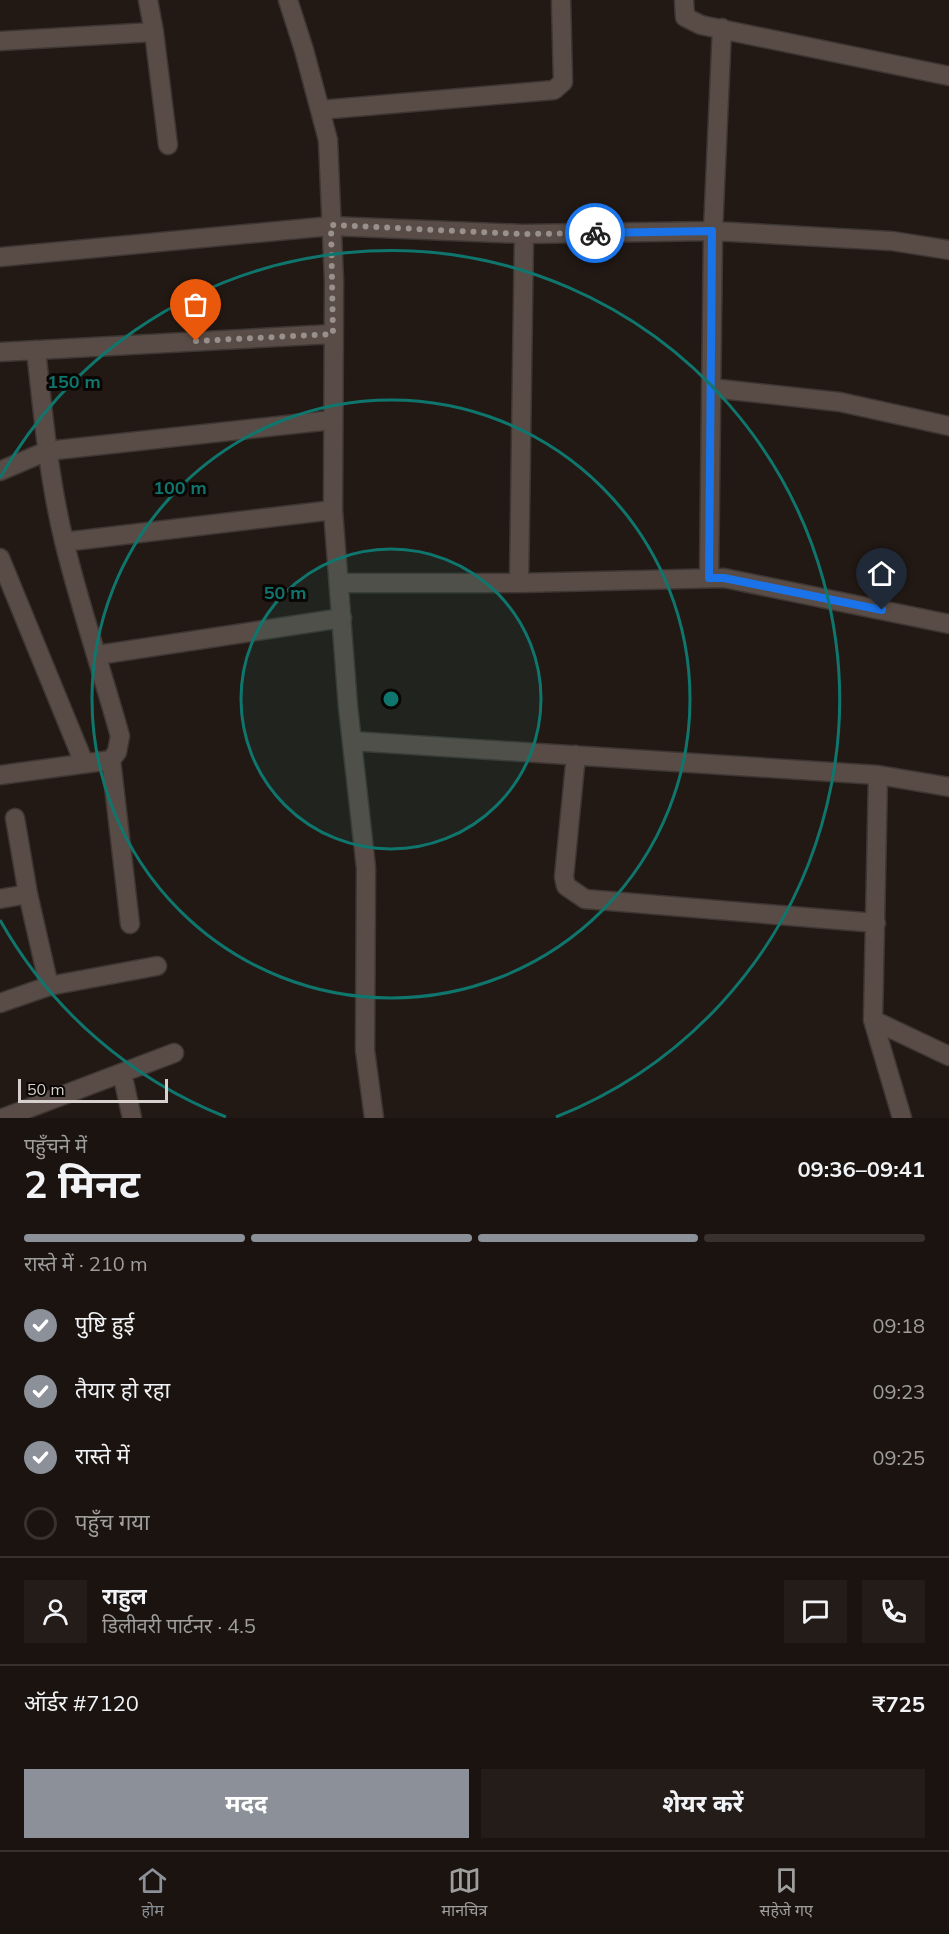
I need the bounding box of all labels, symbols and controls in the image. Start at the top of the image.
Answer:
courier [565,203,625,263]
icon: bike [579,217,612,250]
pin [170,279,221,341]
icon: bag [179,288,212,321]
text: 150 m [47,370,101,393]
text: 100 m [153,476,207,499]
pin [856,548,907,610]
icon: home [865,557,898,590]
text: 50 m [264,581,306,604]
centre of rings [381,689,401,709]
scale bar [18,1076,168,1104]
text: 50 m [27,1079,64,1099]
text: पहुँचने में [24,1133,87,1158]
text: 09:36–09:41 [797,1155,925,1183]
text: 2 मिनट [24,1159,140,1208]
text: रास्ते में · 210 m [24,1251,148,1276]
icon: check [24,1309,57,1342]
text: पुष्टि हुई [75,1310,134,1338]
text: 09:18 [872,1313,925,1338]
icon: check [24,1375,57,1408]
text: तैयार हो रहा [75,1376,170,1404]
text: 09:23 [872,1379,925,1404]
icon: check [24,1441,57,1474]
text: रास्ते में [75,1442,130,1470]
text: 09:25 [872,1445,925,1470]
text: पहुँच गया [75,1508,150,1536]
button: person [24,1580,87,1643]
button: chat [784,1580,847,1643]
button: phone [862,1580,925,1643]
text: राहुल [102,1582,147,1610]
text: डिलीवरी पार्टनर · 4.5 [102,1613,256,1638]
text: ऑर्डर #7120 [24,1689,139,1717]
text: ₹725 [872,1690,925,1718]
button: मदद [24,1769,469,1838]
button: शेयर करें [481,1769,925,1838]
tab: होम [136,1864,169,1923]
tab: मानचित्र [442,1864,487,1923]
tab: सहेजे गए [760,1864,813,1923]

